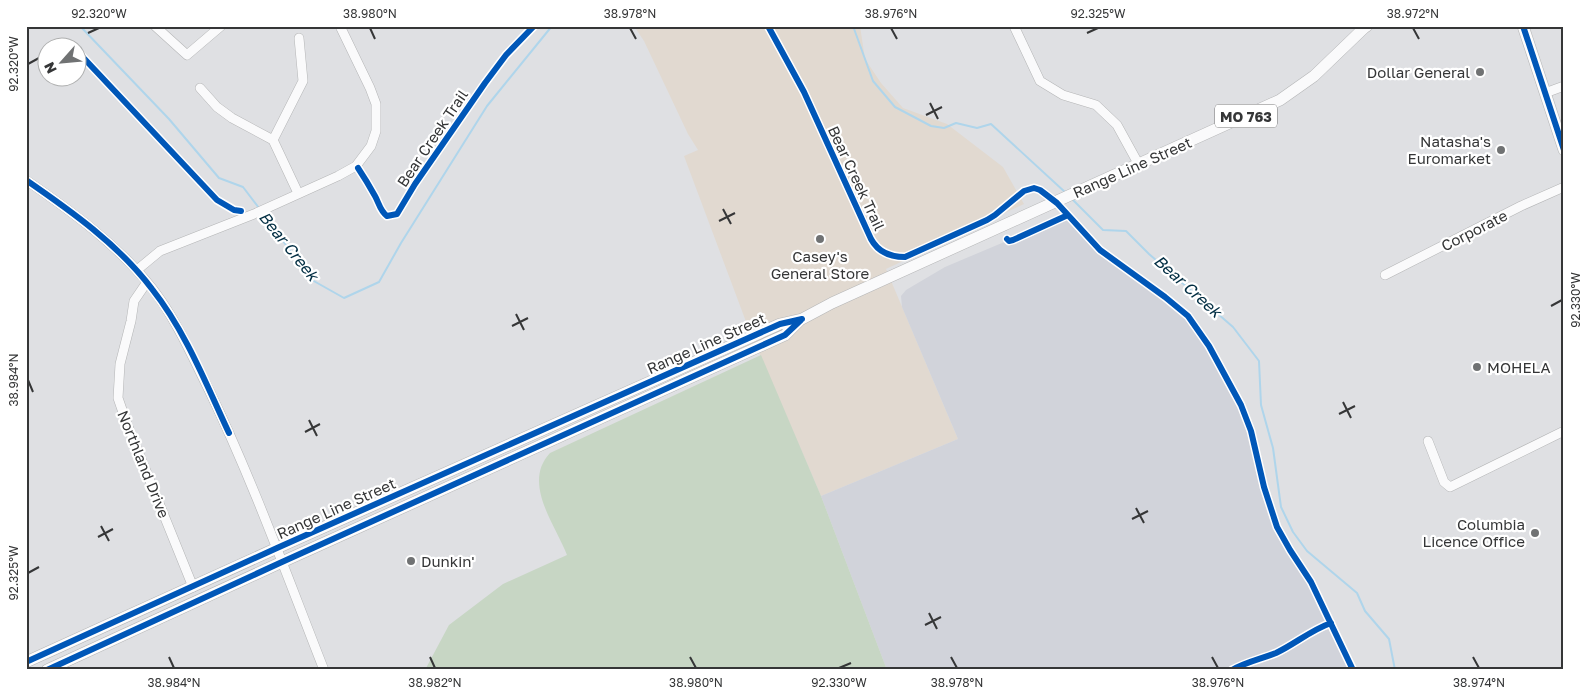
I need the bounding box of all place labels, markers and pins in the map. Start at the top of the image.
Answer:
place label: Dollar General [1367,63,1470,81]
marker: Dollar General [1474,66,1486,78]
place label: Natasha's Euromarket [1408,132,1491,167]
marker: Natasha's Euromarket [1495,144,1507,156]
marker: Casey's General Store [814,233,826,245]
place label: Casey's General Store [771,247,870,282]
place label: MOHELA [1487,358,1551,376]
marker: MOHELA [1471,361,1483,373]
place label: Columbia Licence Office [1423,515,1525,550]
marker: Columbia Licence Office [1529,527,1541,539]
place label: Dunkin' [421,552,475,570]
marker: Dunkin' [405,555,417,567]

